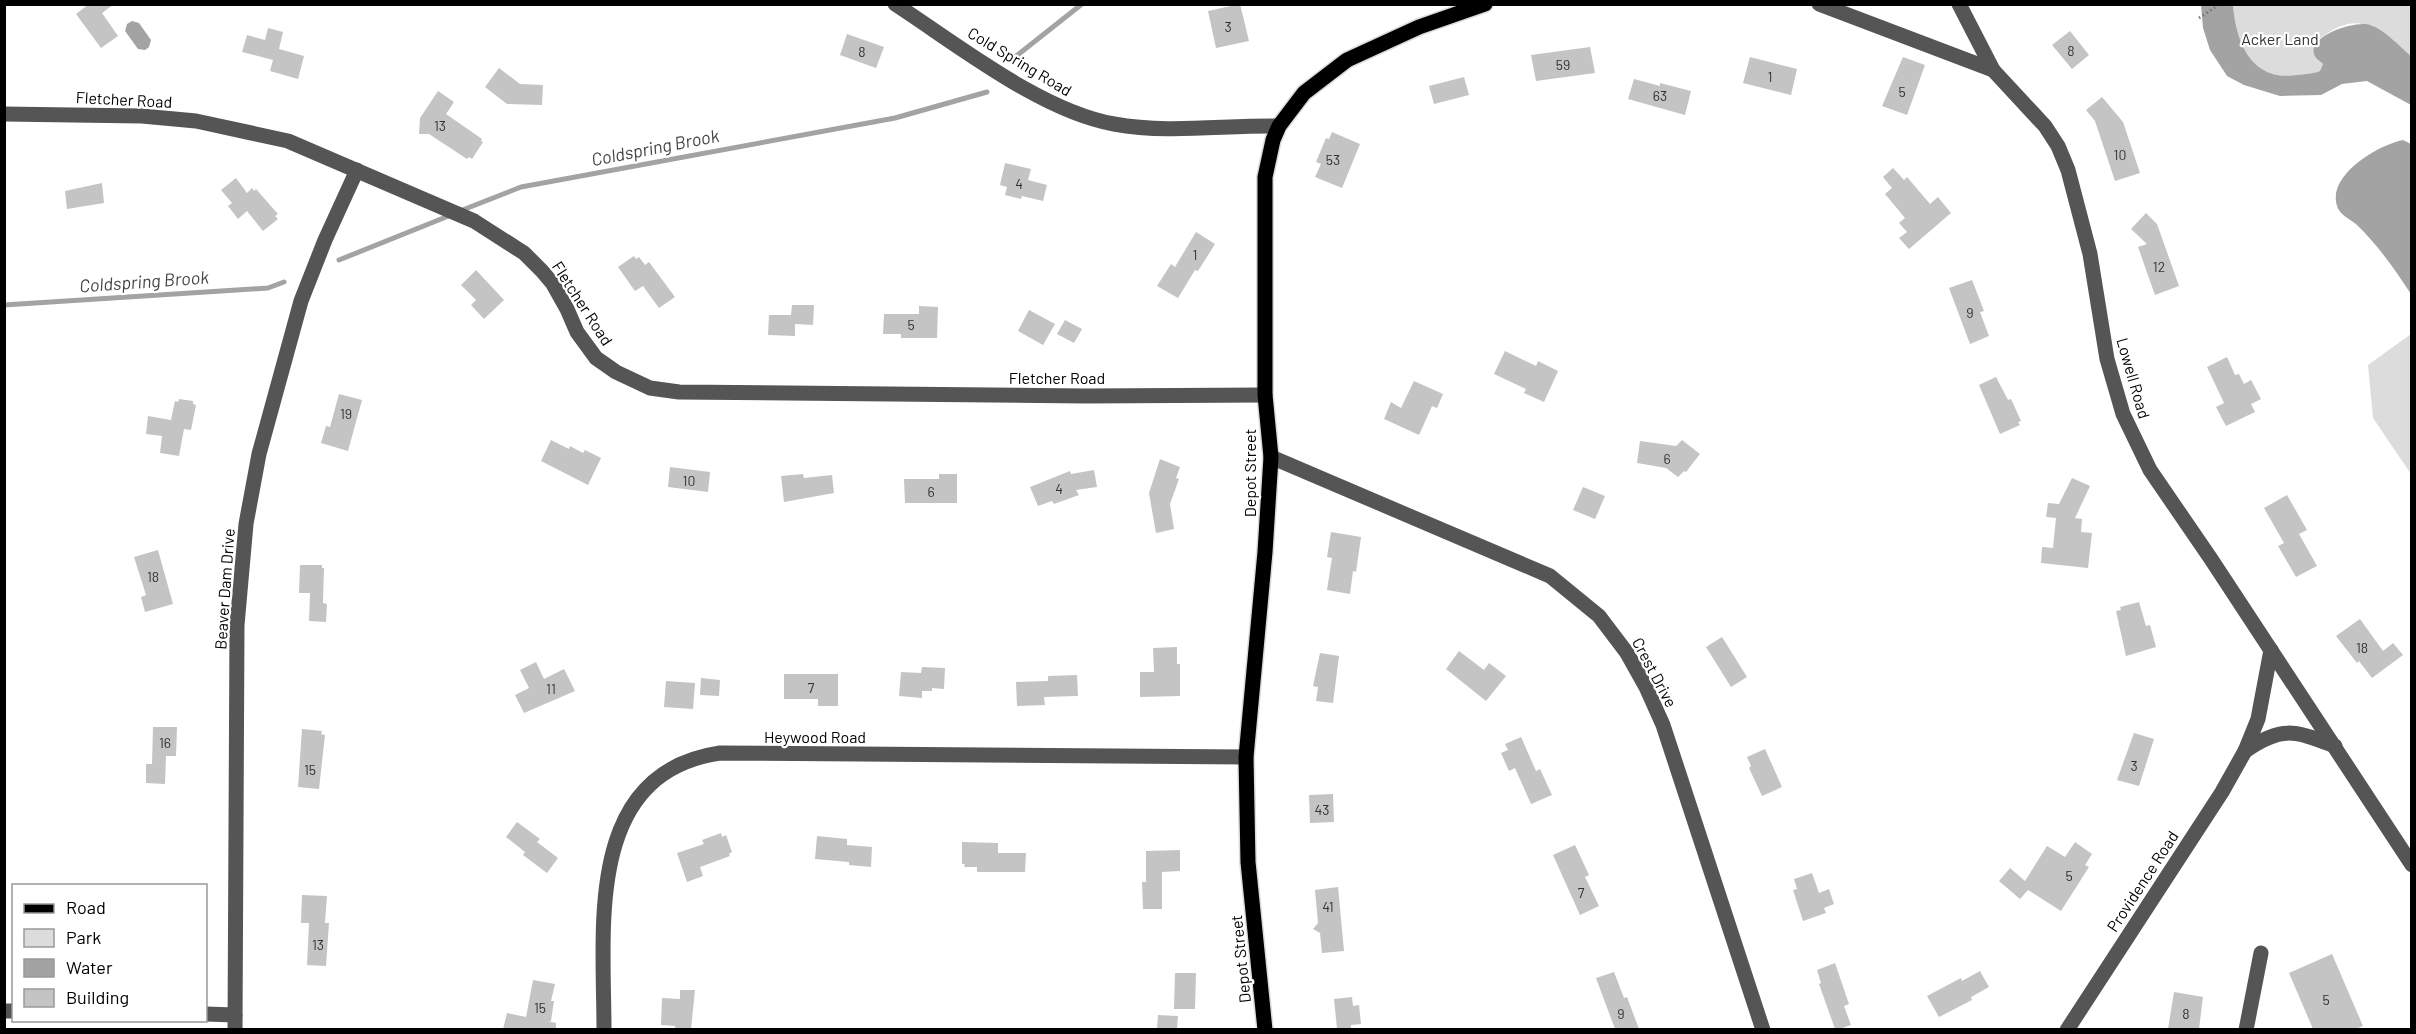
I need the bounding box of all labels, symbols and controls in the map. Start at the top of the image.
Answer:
house number: 3 [1224,18,1232,35]
street label: Cold Spring Road [965,23,1075,99]
park label: Acker Land [2241,29,2319,48]
house number: 8 [2067,42,2075,59]
house number: 8 [858,43,866,60]
house number: 59 [1556,56,1570,73]
house number: 1 [1768,68,1772,85]
house number: 5 [1898,83,1906,100]
street label: Fletcher Road [75,87,173,111]
house number: 63 [1653,87,1667,104]
house number: 13 [434,117,446,134]
water label: Coldspring Brook [589,124,721,170]
house number: 10 [2114,146,2126,163]
house number: 53 [1326,151,1340,168]
house number: 4 [1015,175,1023,192]
house number: 1 [1193,246,1197,263]
street label: Fletcher Road [549,257,617,349]
house number: 12 [2153,258,2165,275]
water label: Coldspring Brook [79,265,210,296]
house number: 9 [1966,304,1974,321]
house number: 5 [907,316,915,333]
street label: Lowell Road [2113,335,2155,421]
street label: Fletcher Road [1009,368,1105,387]
house number: 19 [340,405,352,422]
street label: Depot Street [1240,429,1259,517]
house number: 6 [1663,450,1671,467]
house number: 10 [683,472,695,489]
house number: 4 [1055,480,1063,497]
house number: 6 [927,483,935,500]
street label: Beaver Dam Drive [210,528,238,650]
house number: 18 [147,568,159,585]
street label: Crest Drive [1629,634,1681,710]
house number: 18 [2356,639,2368,656]
house number: 7 [808,679,815,696]
house number: 11 [546,680,556,697]
street label: Heywood Road [764,727,866,746]
house number: 16 [159,734,171,751]
house number: 3 [2130,757,2138,774]
house number: 15 [304,761,316,778]
house number: 43 [1315,801,1329,818]
street label: Providence Road [2102,827,2182,935]
house number: 5 [2065,867,2073,884]
legend [12,884,207,1022]
house number: 7 [1578,884,1585,901]
text: Road [66,896,106,918]
house number: 41 [1322,898,1334,915]
street label: Depot Street [1226,914,1254,1004]
text: Park [66,926,101,948]
house number: 13 [312,936,324,953]
text: Water [66,956,113,978]
text: Building [66,986,129,1008]
house number: 5 [2322,991,2330,1008]
house number: 15 [534,999,546,1016]
house number: 9 [1617,1005,1625,1022]
house number: 8 [2182,1005,2190,1022]

